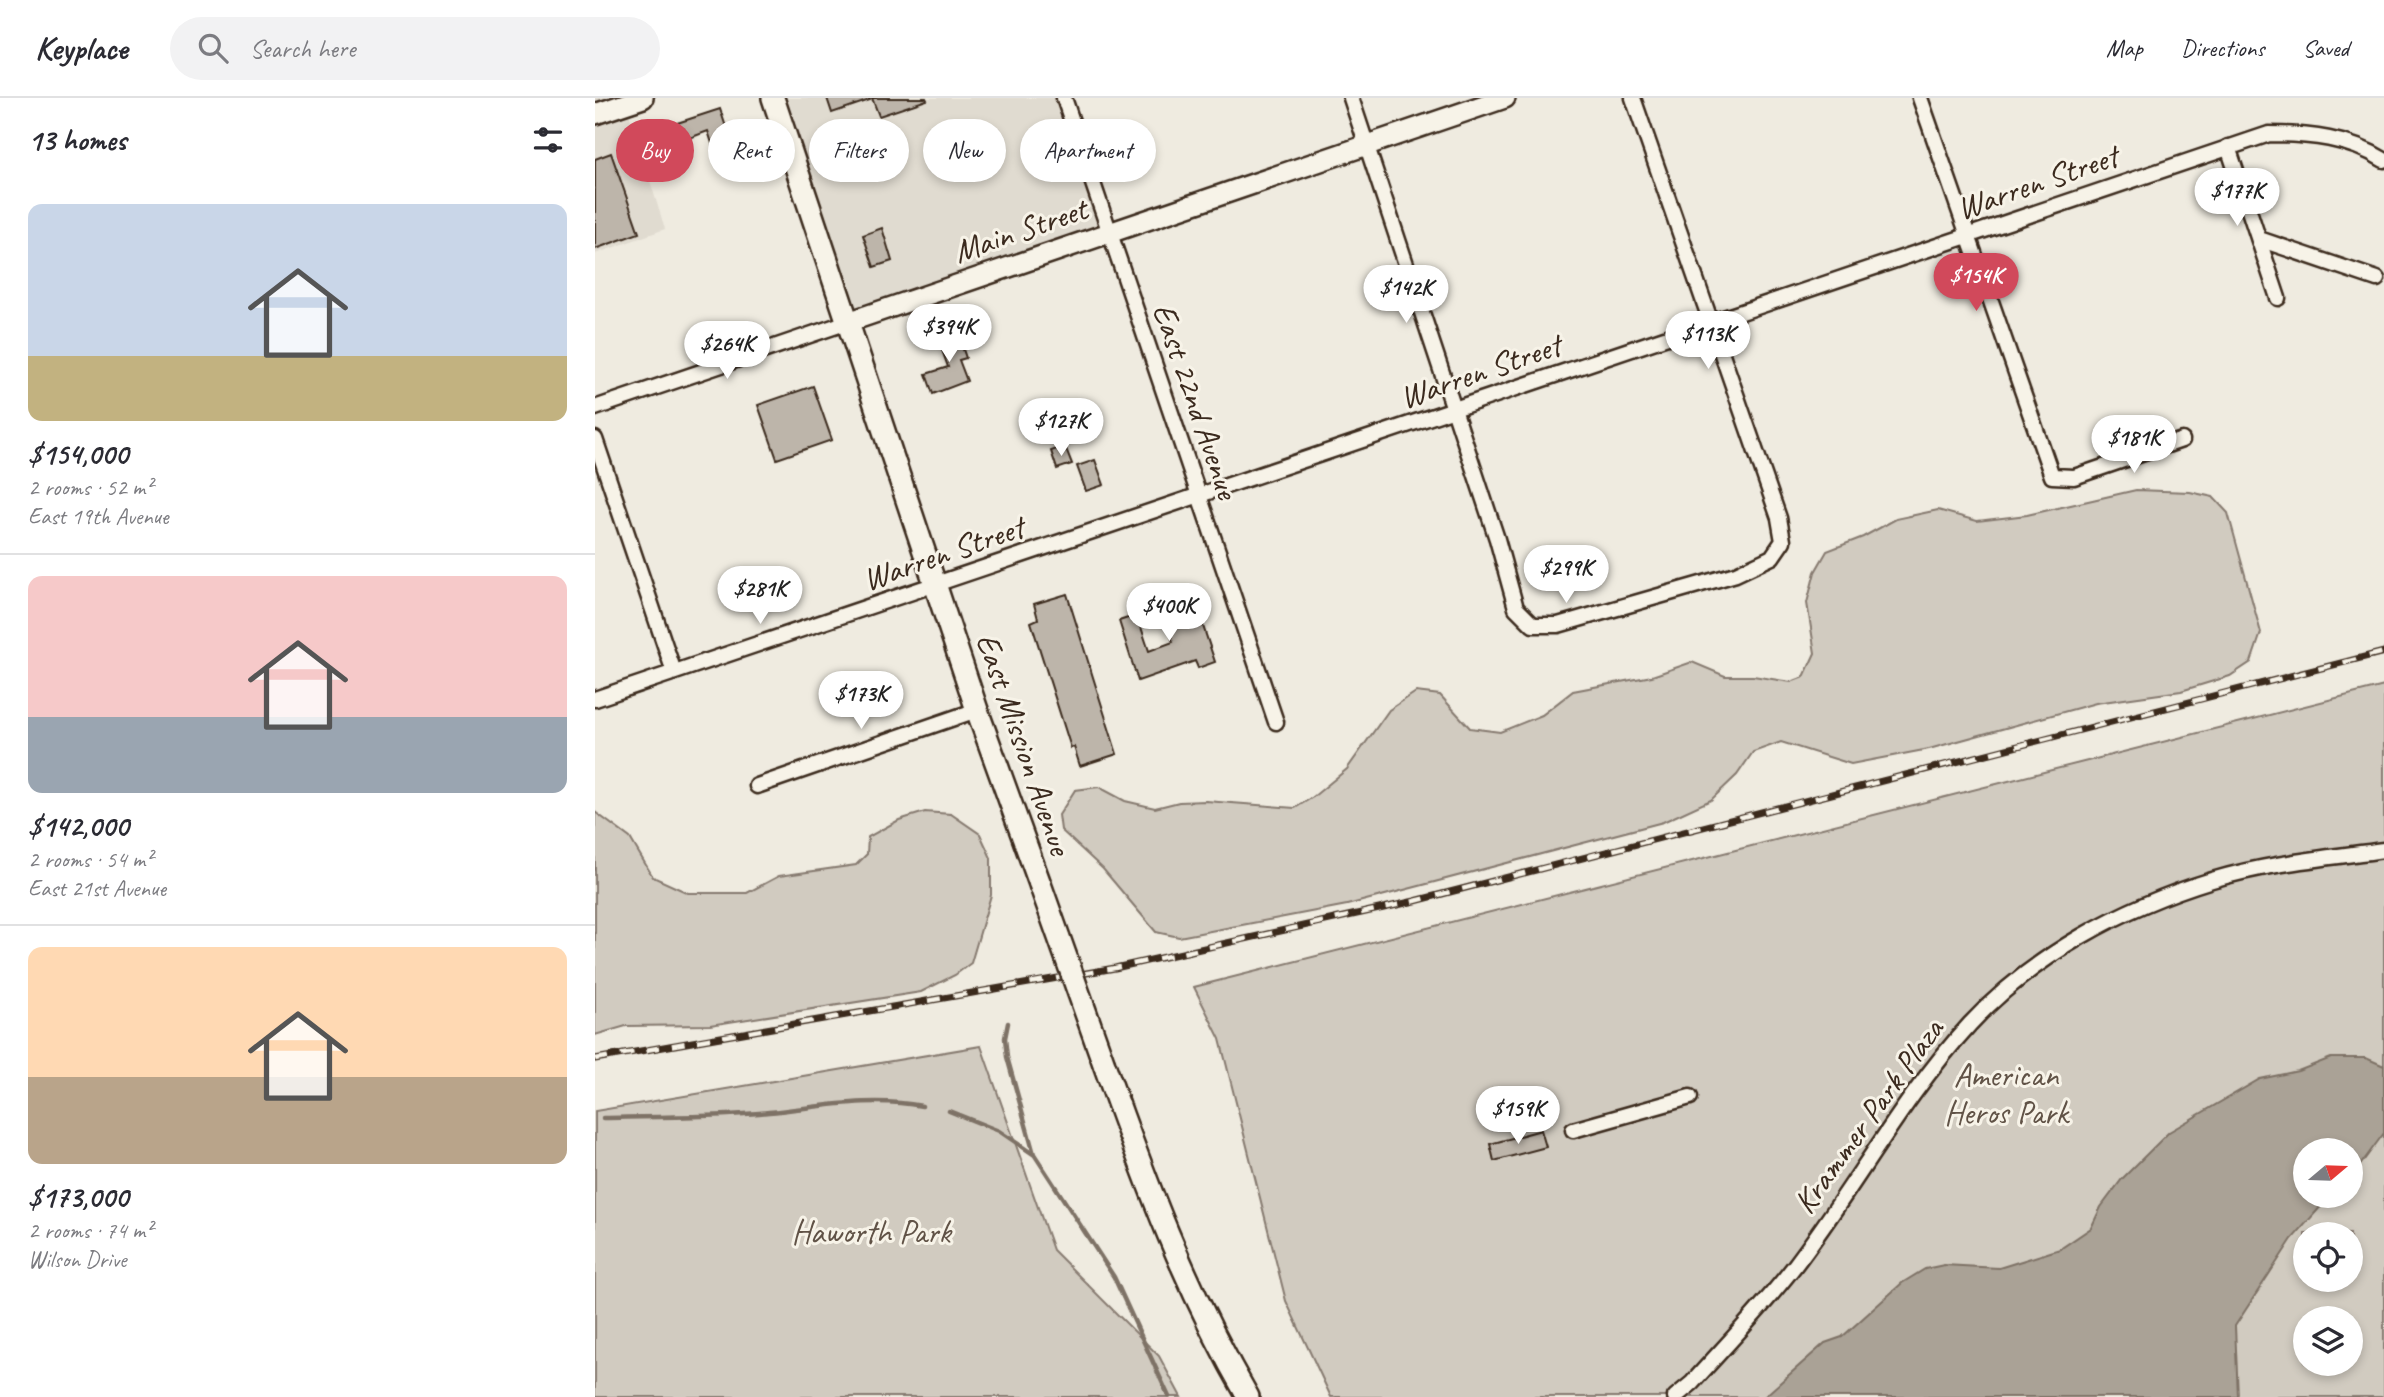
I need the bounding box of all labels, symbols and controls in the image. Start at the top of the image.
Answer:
search box [170,17,660,80]
text: Keyplace [35,27,128,69]
icon: search [194,29,232,67]
text: Search here [250,32,356,65]
text: Map [2106,33,2143,63]
text: Directions [2181,33,2264,63]
text: Saved [2302,33,2349,63]
chip: Buy [616,119,694,182]
chip: Rent [708,119,795,182]
chip: Filters [809,119,909,182]
chip: New [923,119,1006,182]
chip: Apartment [1020,119,1156,182]
text: 13 homes [28,121,126,159]
icon: filters [529,121,567,159]
street label: Warren Street [1951,134,2127,229]
pin: $177K [2188,169,2286,228]
text: $177K [2211,176,2263,205]
street label: Main Street [948,187,1095,272]
icon: home [235,250,361,376]
pin: $154K [1927,254,2025,313]
text: $154K [1950,261,2002,290]
pin: $142K [1357,266,1455,325]
text: $142K [1379,273,1433,302]
street label: East 22nd Avenue [1143,298,1250,506]
pin: $394K [900,304,998,364]
text: $394K [923,312,975,341]
pin: $113K [1659,312,1757,371]
text: $113K [1681,319,1735,348]
pin: $264K [678,322,776,381]
street label: Warren Street [1394,323,1570,418]
text: $264K [700,329,754,358]
pin: $127K [1012,398,1110,458]
text: $127K [1035,406,1088,435]
pin: $181K [2085,416,2183,475]
text: $181K [2107,423,2161,452]
text: $154,000 [28,435,128,473]
text: 2 rooms · 52 m² [28,473,152,502]
text: East 19th Avenue [28,502,169,531]
street label: Warren Street [857,505,1033,600]
pin: $299K [1517,546,1615,605]
text: $299K [1540,553,1592,582]
pin: $281K [711,566,809,626]
text: $281K [733,574,787,603]
pin: $400K [1120,584,1218,643]
text: $400K [1142,591,1196,620]
icon: home [235,622,361,748]
street label: East Mission Avenue [967,628,1082,862]
pin: $173K [812,672,910,731]
text: $173K [835,679,888,708]
text: $142,000 [28,807,128,845]
text: 2 rooms · 54 m² [28,845,152,874]
text: East 21st Avenue [28,874,166,903]
icon: home [235,993,361,1119]
street label: Krammer Park Plaza [1783,1009,1954,1222]
park label: American Heros Park [1944,1054,2071,1134]
pin: $159K [1469,1086,1567,1146]
text: $159K [1492,1094,1544,1123]
north arrow [2293,1138,2363,1208]
map controls [2293,1138,2363,1376]
text: $173,000 [28,1178,128,1216]
park label: Haworth Park [792,1211,952,1253]
text: 2 rooms · 74 m² [28,1216,152,1245]
button: locate [2293,1222,2363,1292]
text: Wilson Drive [28,1245,127,1274]
button: layers [2293,1306,2363,1376]

